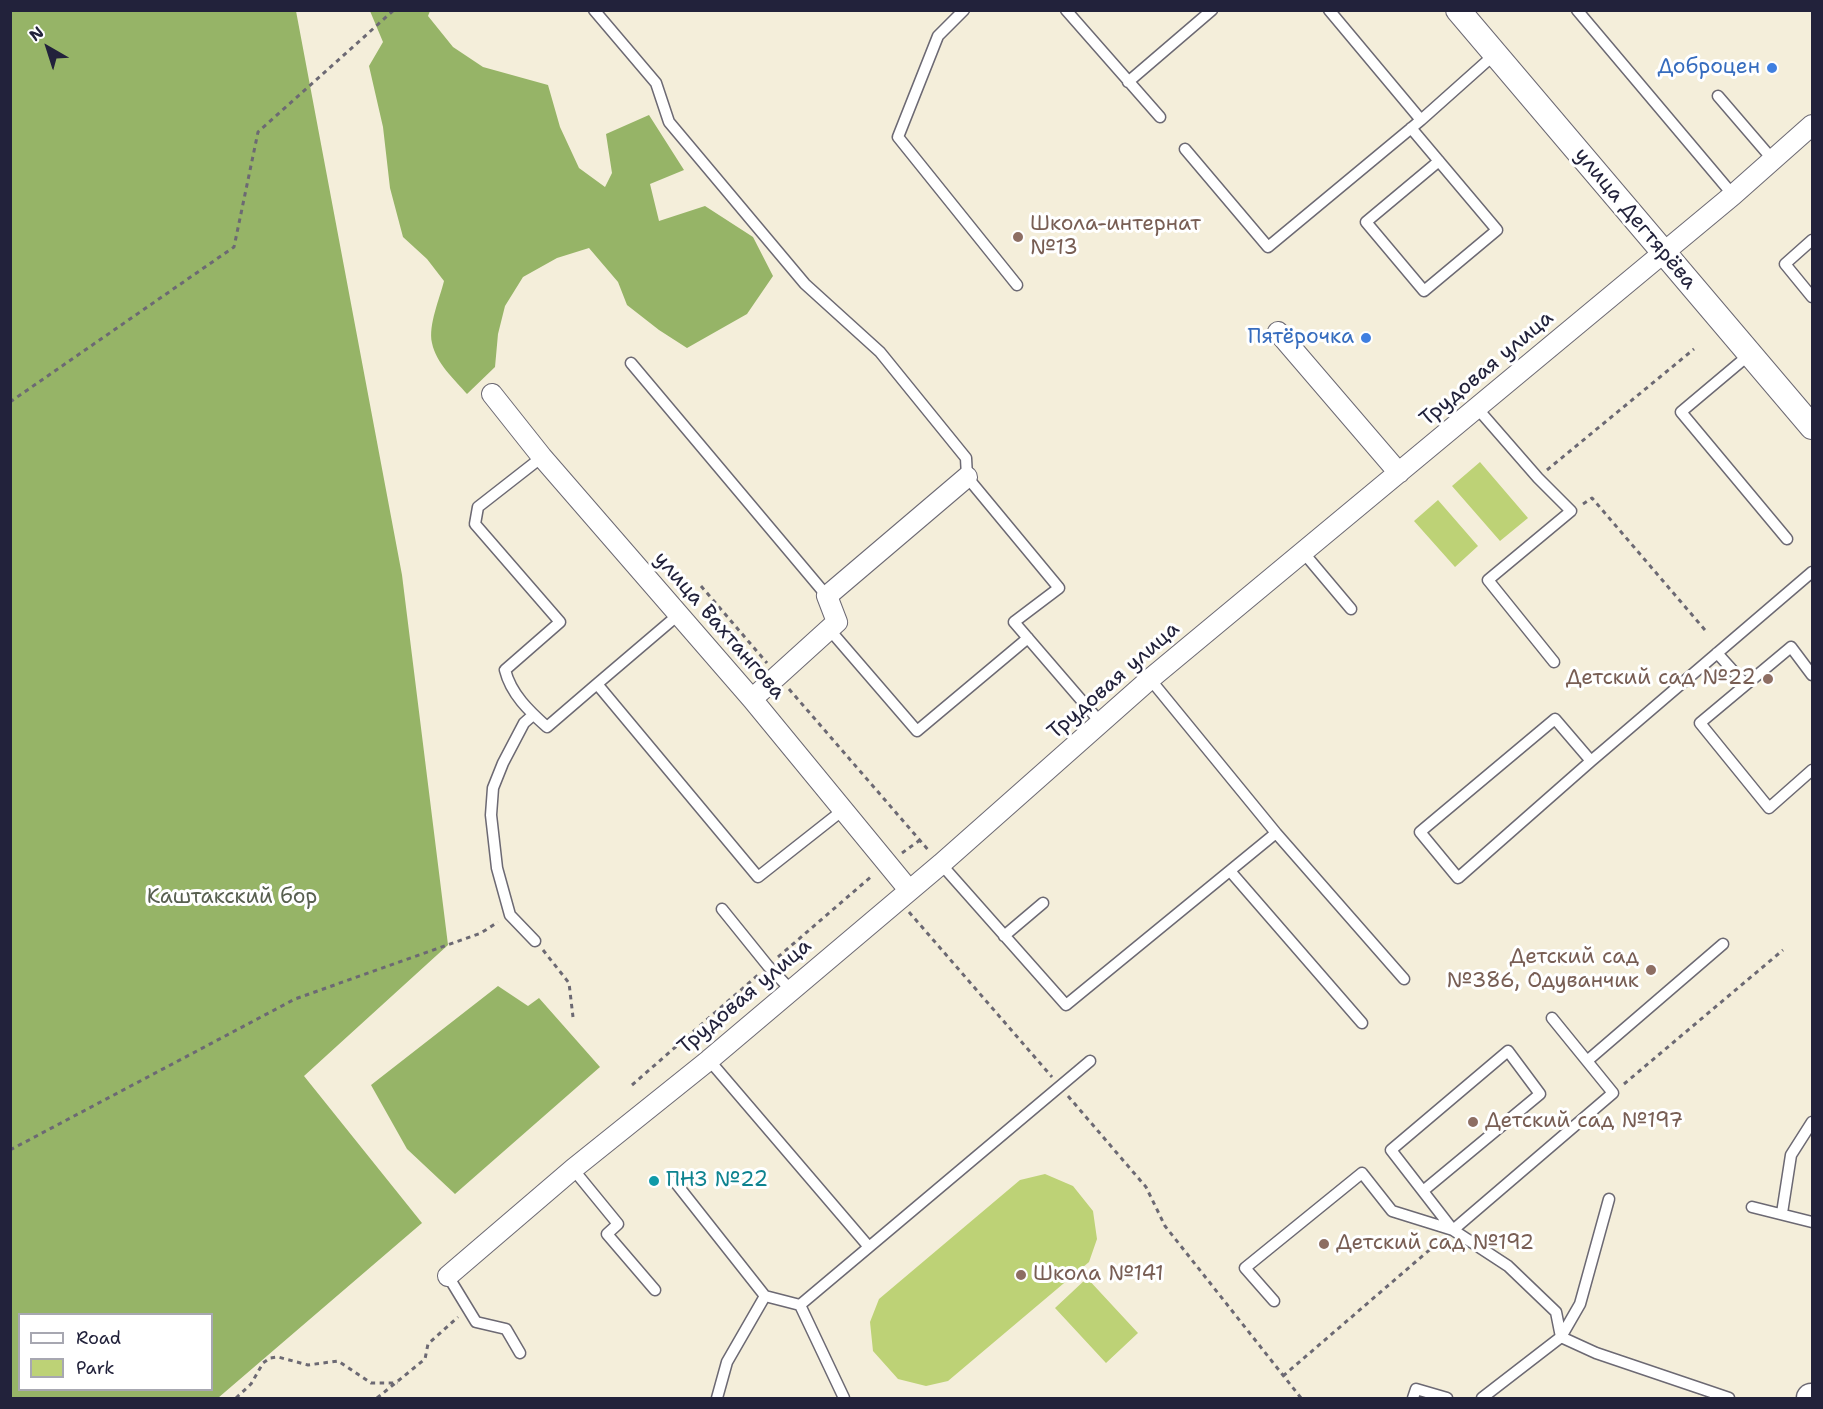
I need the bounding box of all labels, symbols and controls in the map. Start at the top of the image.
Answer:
north arrow [18,18,78,78]
text: N [25,21,48,46]
place label: Доброцен [1657,55,1760,81]
marker: Доброцен [1765,61,1779,75]
street label: улица Дегтярёва [1568,143,1702,295]
place label: Школа-интернат №13 [1030,212,1201,262]
marker: Школа-интернат №13 [1011,230,1025,244]
street label: Трудовая улица [1415,306,1559,432]
place label: Пятёрочка [1248,325,1354,351]
marker: Пятёрочка [1359,331,1373,345]
street label: улица Вахтангова [648,547,790,705]
street label: Трудовая улица [1043,617,1185,745]
place label: Детский сад №22 [1566,666,1756,692]
marker: Детский сад №22 [1761,672,1775,686]
park label: Каштакский бор [147,885,317,911]
street label: Трудовая улица [673,934,817,1060]
place label: Детский сад №386, Одуванчик [1446,945,1639,995]
marker: Детский сад №386, Одуванчик [1644,963,1658,977]
place label: Детский сад №197 [1485,1109,1683,1135]
marker: Детский сад №197 [1466,1115,1480,1129]
place label: ПНЗ №22 [666,1168,768,1194]
marker: ПНЗ №22 [647,1174,661,1188]
place label: Детский сад №192 [1336,1231,1534,1257]
marker: Детский сад №192 [1317,1237,1331,1251]
place label: Школа №141 [1033,1262,1164,1288]
marker: Школа №141 [1014,1268,1028,1282]
legend [18,1313,213,1391]
text: Road [76,1326,121,1350]
text: Park [76,1356,115,1380]

